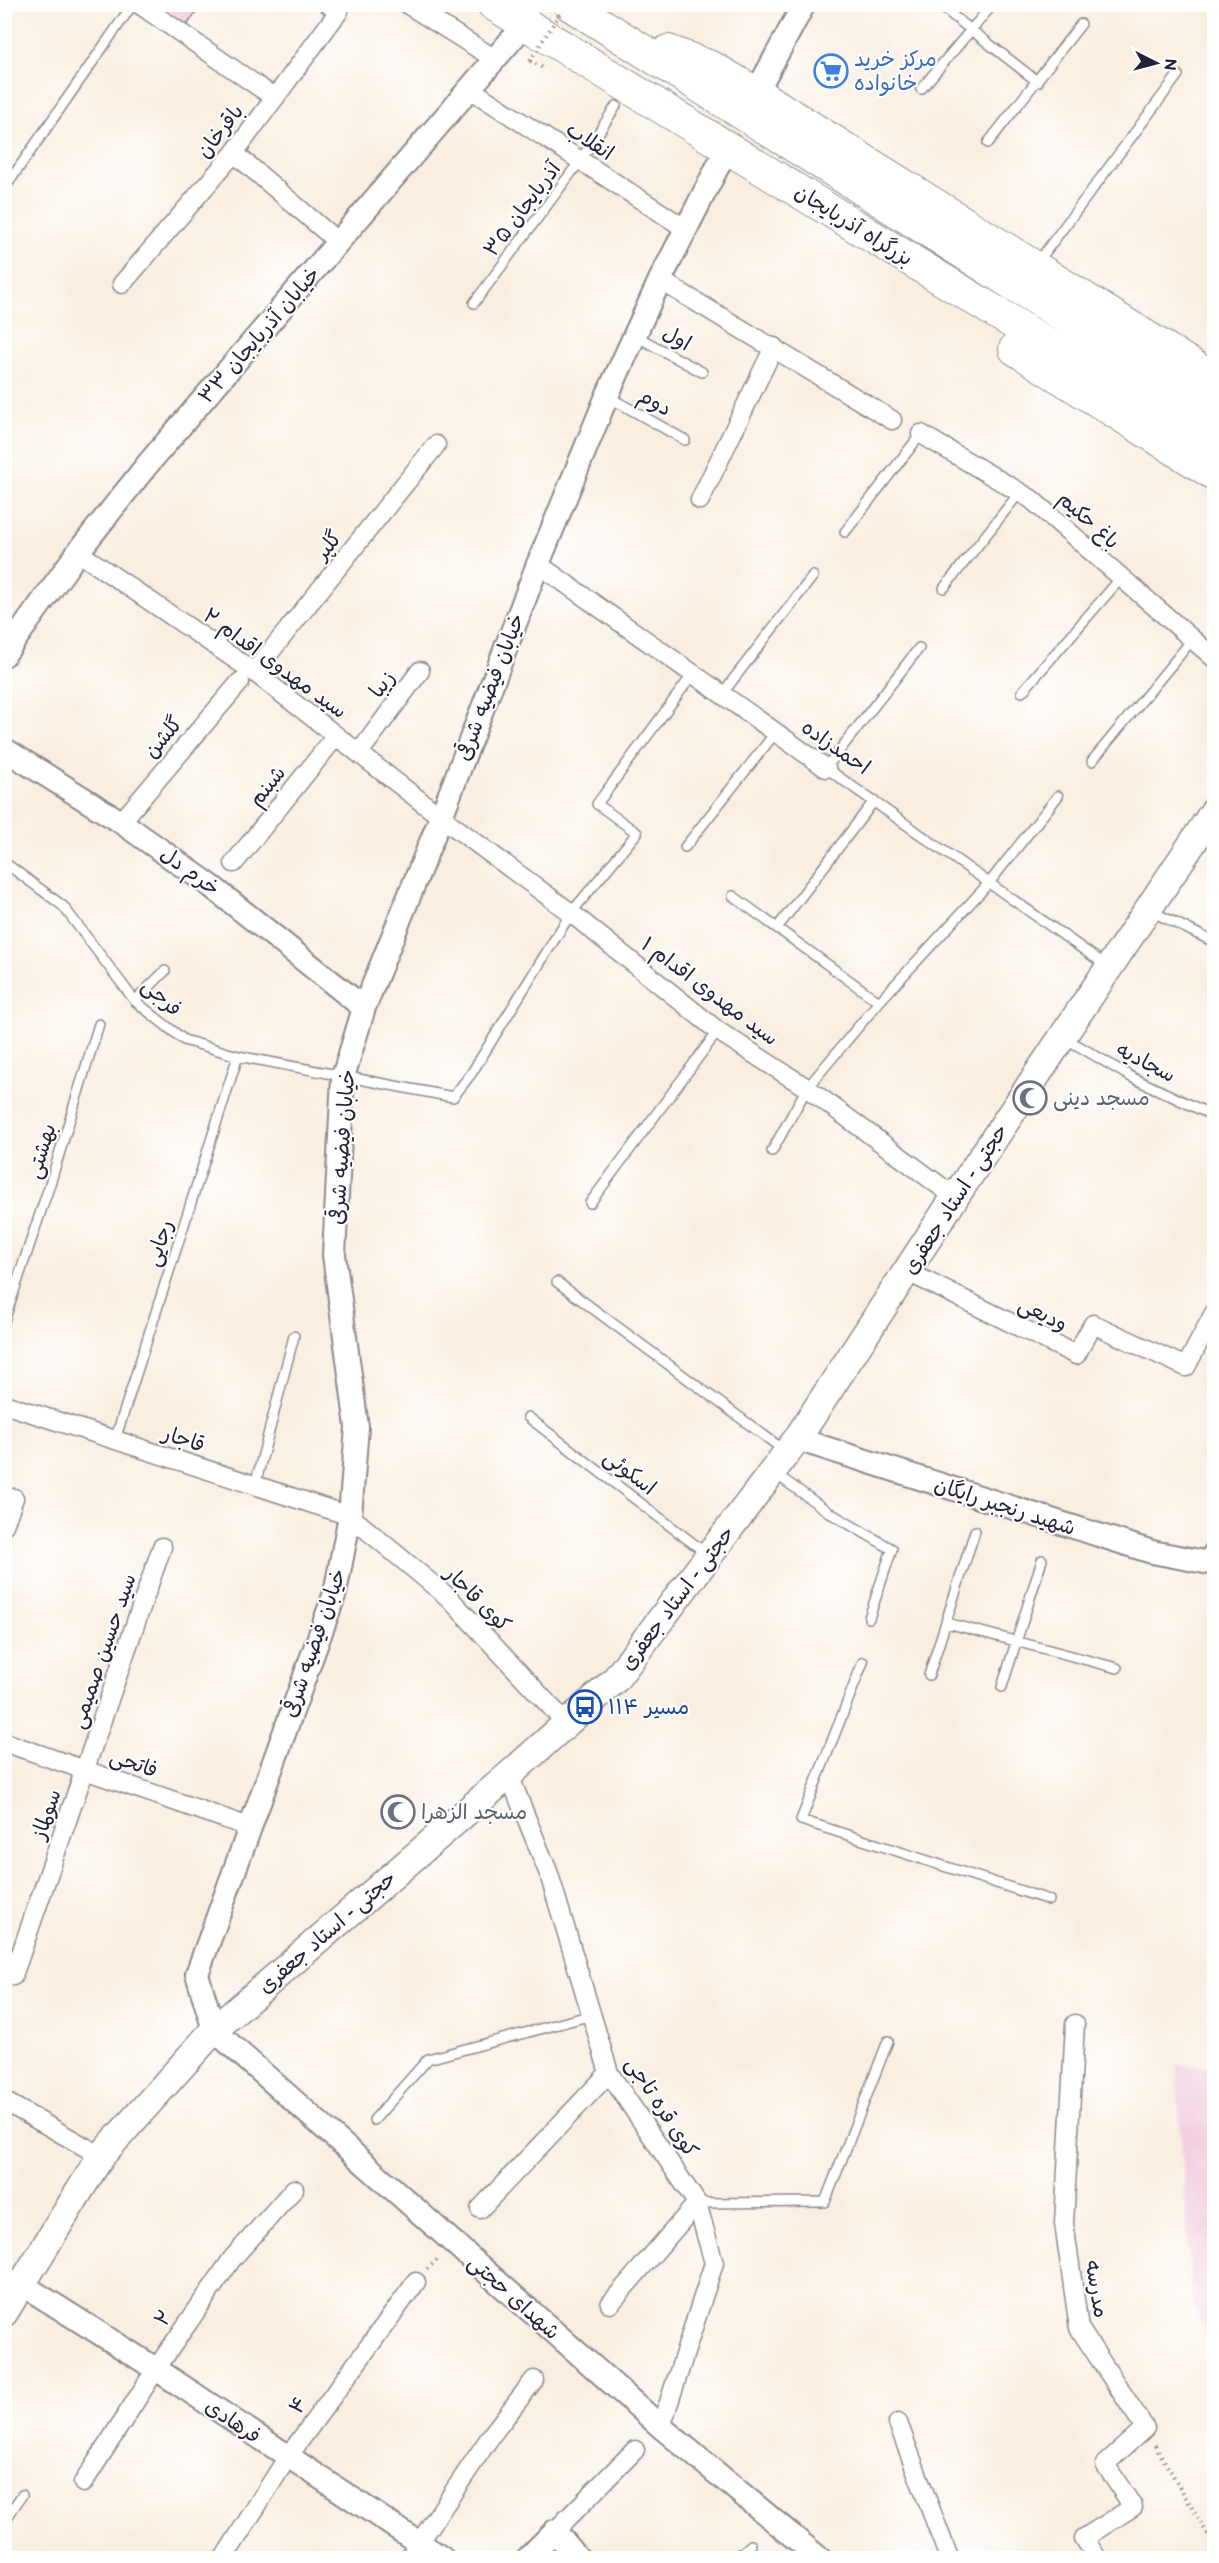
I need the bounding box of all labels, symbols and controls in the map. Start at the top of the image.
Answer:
north arrow [1126,33,1186,93]
place label: مرکز خرید خانواده [854,47,937,96]
supermarket icon: مرکز خرید خانواده [813,53,849,89]
text: N [1159,57,1180,71]
street label: باقرخان [192,99,249,163]
street label: انقلاب [561,117,618,166]
street label: آذربایجان ۳۵ [479,156,567,262]
street label: بزرگراه آذربایجان [790,179,917,272]
street label: خیابان آذربایجان ۳۳ [193,262,325,409]
street label: اول [658,320,695,356]
street label: دوم [632,383,676,424]
street label: باغ حکیم [1051,486,1125,557]
street label: گلپر [308,526,347,566]
street label: سید مهدوی اقدام ۲ [196,603,352,726]
street label: خیابان فیضیه شرقی [450,610,530,764]
street label: زیبا [364,666,401,703]
street label: گلشن [139,711,188,763]
street label: احمدزاده [796,715,875,780]
street label: شبنم [244,761,294,814]
street label: خرم دل [153,842,224,904]
street label: سید مهدوی اقدام ۱ [634,932,783,1053]
street label: فرجی [136,973,187,1023]
street label: سجادیه [1112,1037,1180,1088]
street label: خیابان فیضیه شرقی [324,1068,360,1226]
mosque icon: مسجد دینی [1012,1080,1048,1116]
place label: مسجد دینی [1053,1086,1150,1112]
street label: حجتی - استاد جعفری [897,1119,1014,1280]
street label: بهشتی [21,1121,63,1182]
street label: رجایی [140,1217,180,1270]
street label: ودیعی [1014,1292,1071,1338]
street label: قاجار [158,1420,208,1458]
street label: اسکوئی [598,1444,661,1501]
street label: شهید رنجبر رایگان [931,1472,1079,1541]
street label: حجتی - استاد جعفری [615,1521,741,1676]
street label: کوی قاجار [438,1560,516,1637]
street label: خیابان فیضیه شرقی [276,1565,352,1721]
street label: سید حسین صمیمی [65,1570,143,1732]
bus stop icon: مسیر ۱۱۴ [567,1689,603,1725]
place label: مسیر ۱۱۴ [608,1695,689,1720]
street label: فاتحی [106,1744,161,1784]
street label: سولماز [26,1786,67,1844]
mosque icon: مسجد الزهرا [380,1794,416,1830]
place label: مسجد الزهرا [421,1800,527,1825]
street label: حجتی - استاد جعفری [253,1866,402,2000]
street label: کوی قره تاجی [619,2052,703,2163]
street label: شهدای حجتی [462,2250,565,2346]
street label: مدرسه [1080,2258,1113,2320]
street label: ۲ [149,2305,178,2331]
street label: ۴ [284,2392,313,2419]
street label: فرهادی [200,2394,265,2449]

